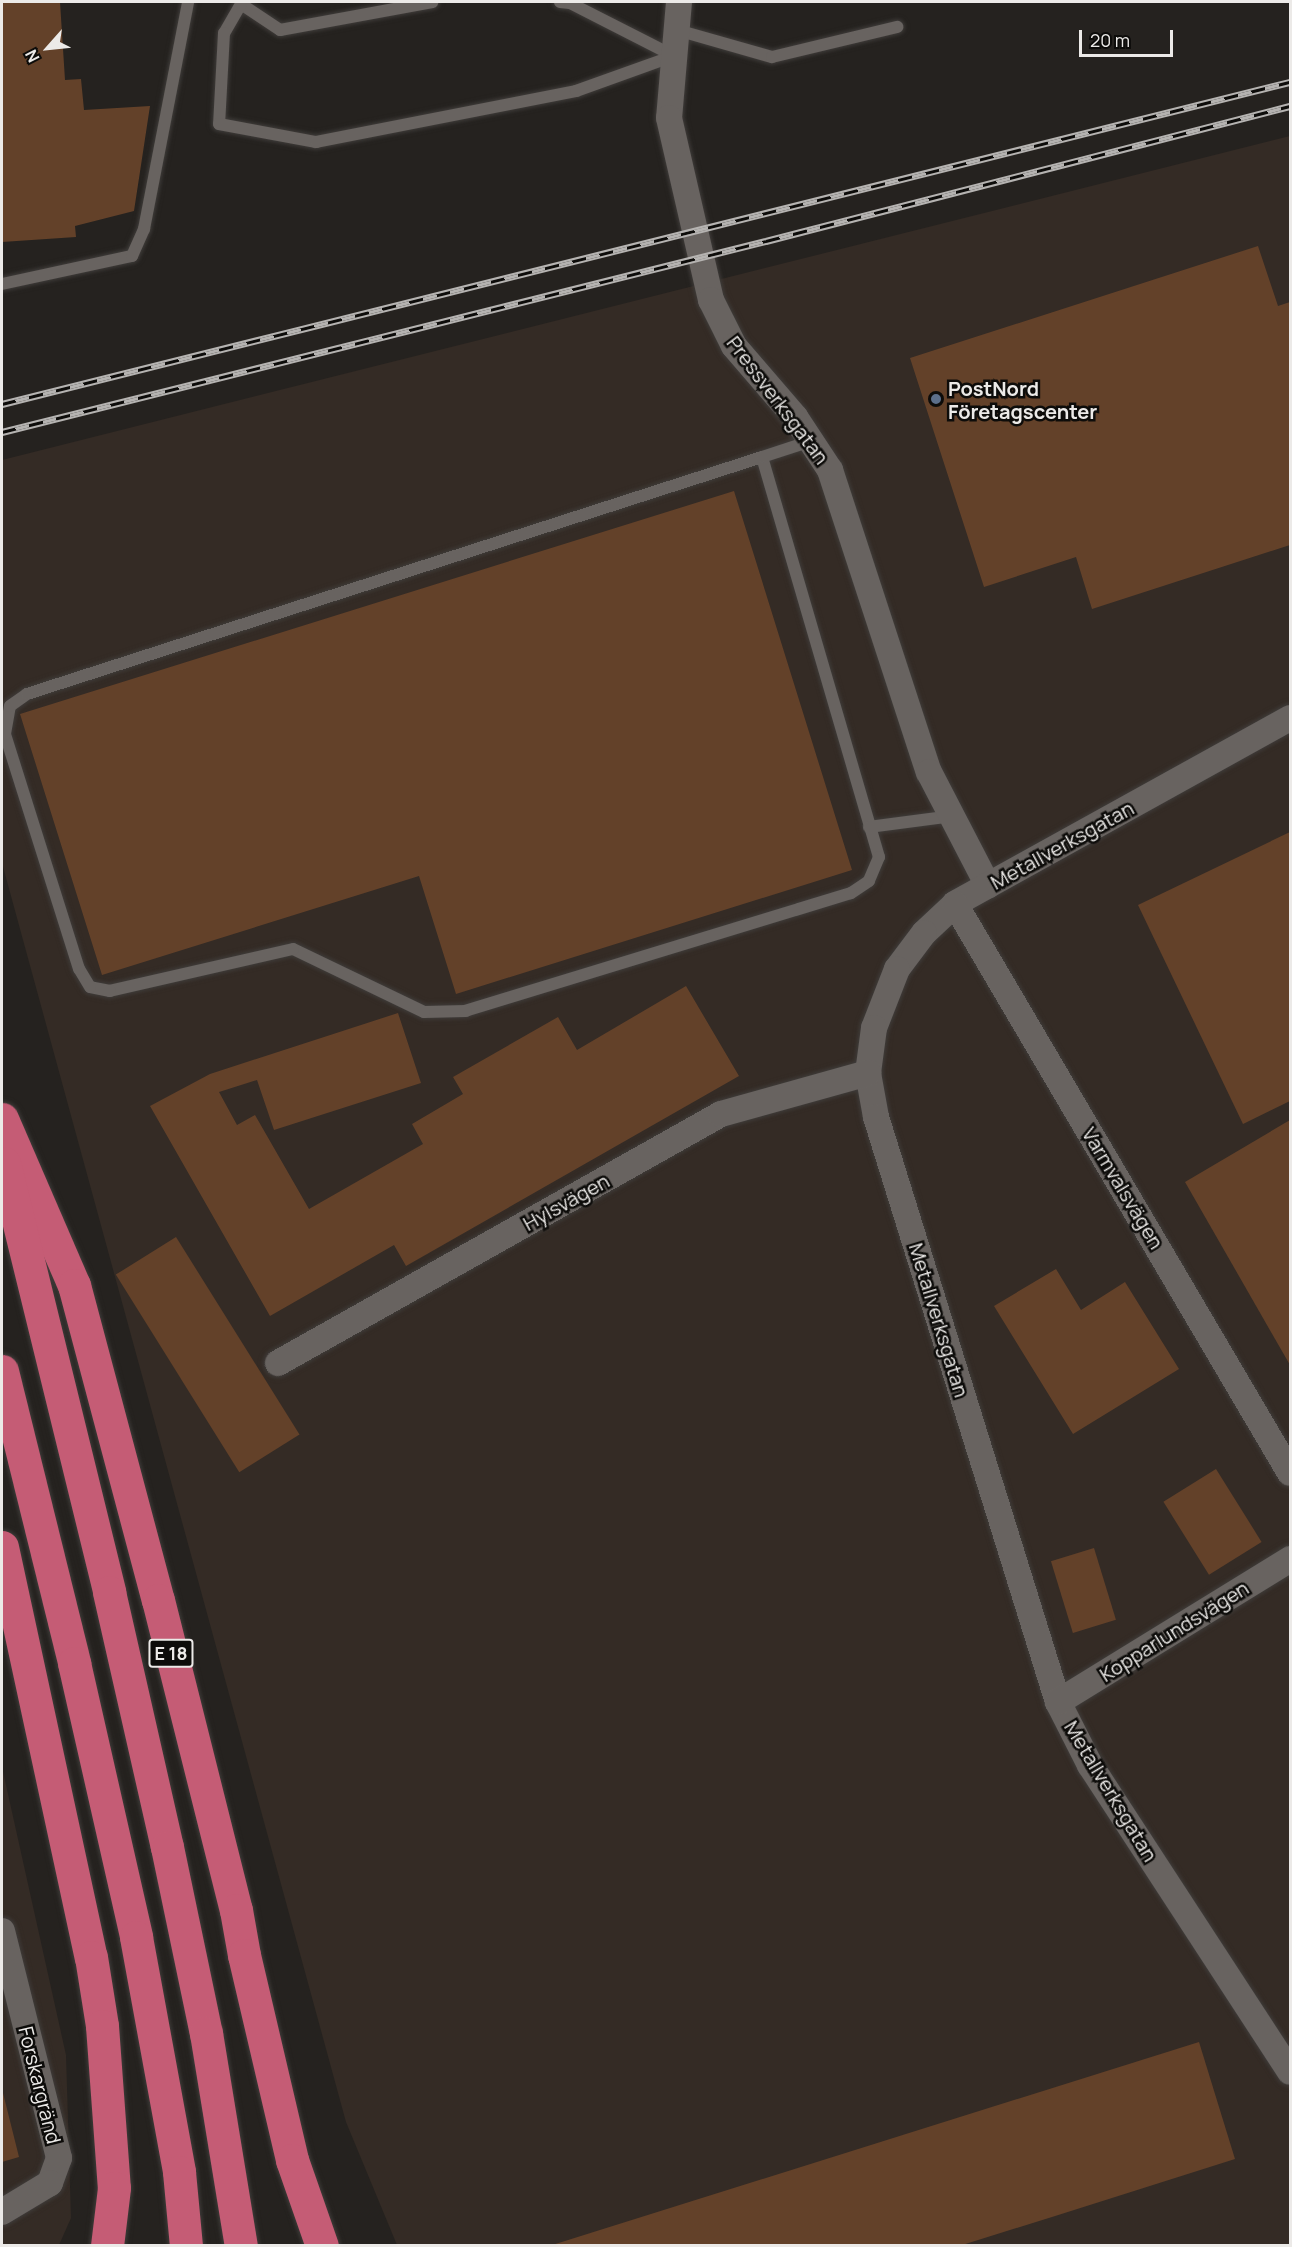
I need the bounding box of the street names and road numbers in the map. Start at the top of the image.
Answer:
street label: Pressverksgatan [722,331,834,469]
street label: Metallverksgatan [986,796,1138,894]
street label: Varmvalsvägen [1077,1123,1169,1253]
street label: Hylsvägen [519,1169,613,1235]
street label: Metallverksgatan [904,1240,974,1400]
street label: Kopparlundsvägen [1095,1576,1253,1686]
road number: E 18 [147,1638,195,1668]
street label: Metallverksgatan [1060,1716,1162,1866]
street label: Forskargränd [14,2024,66,2146]

